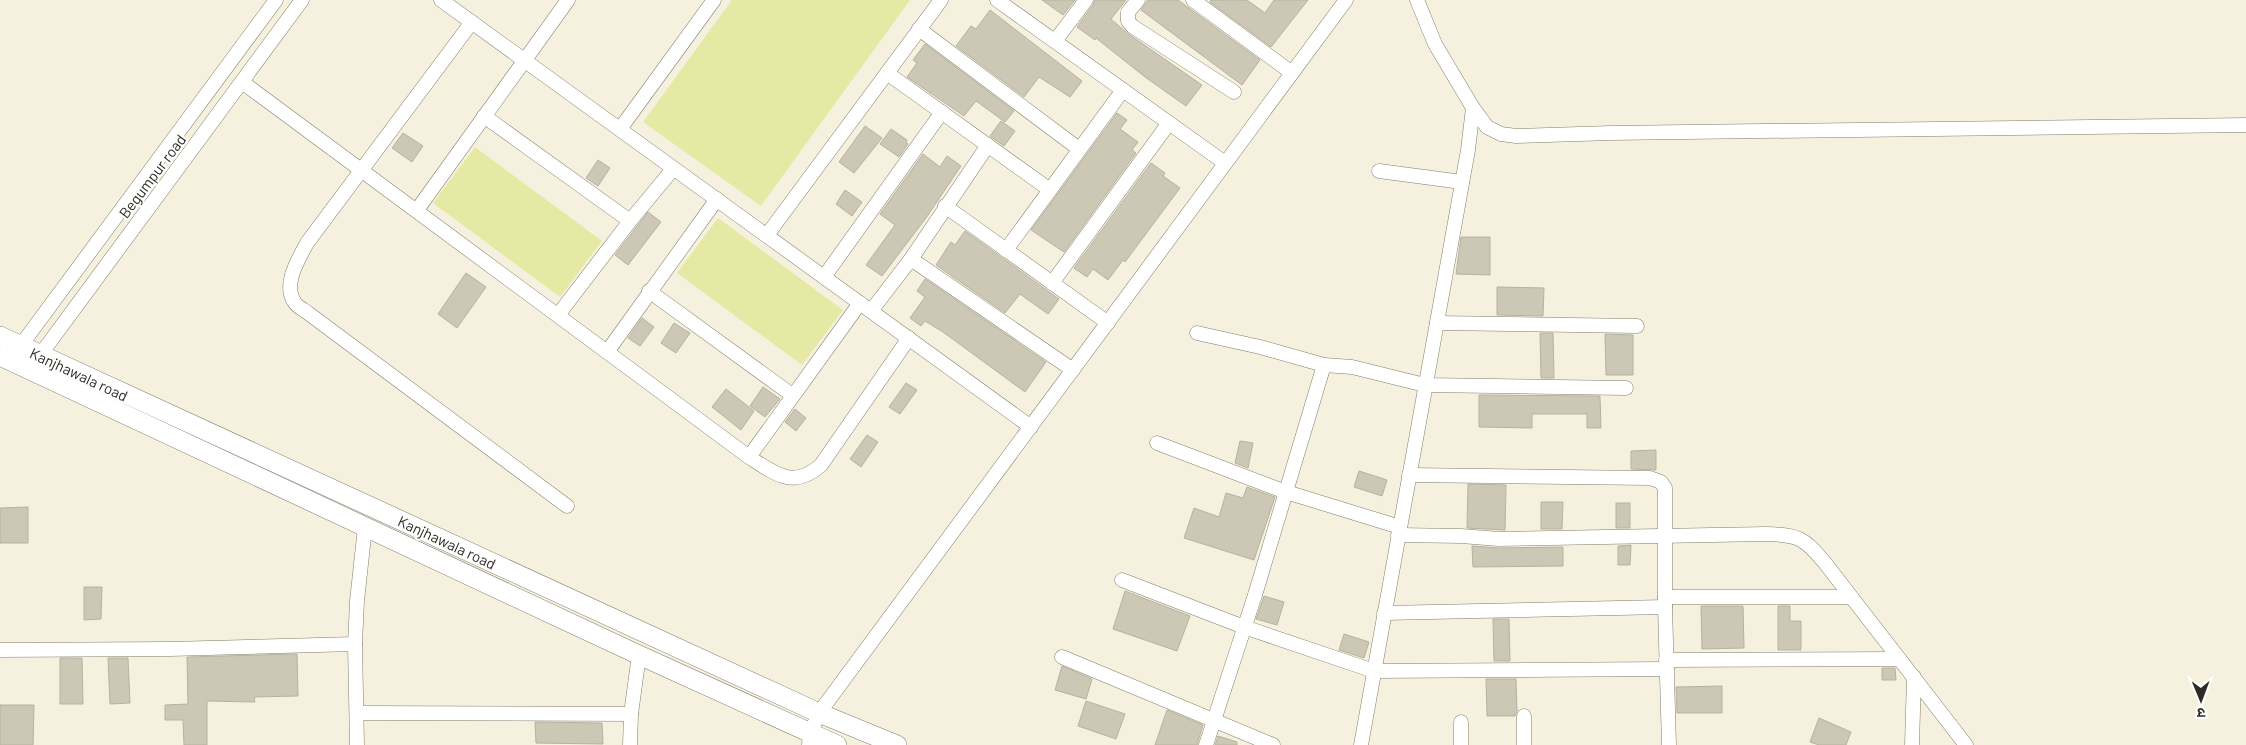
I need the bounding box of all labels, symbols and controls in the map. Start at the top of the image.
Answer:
street label: Begumpur road [115,131,189,221]
street label: Kanjhawala road [27,343,131,405]
street label: Kanjhawala road [395,511,499,573]
north arrow [2176,675,2226,725]
text: उ [2196,705,2205,722]

